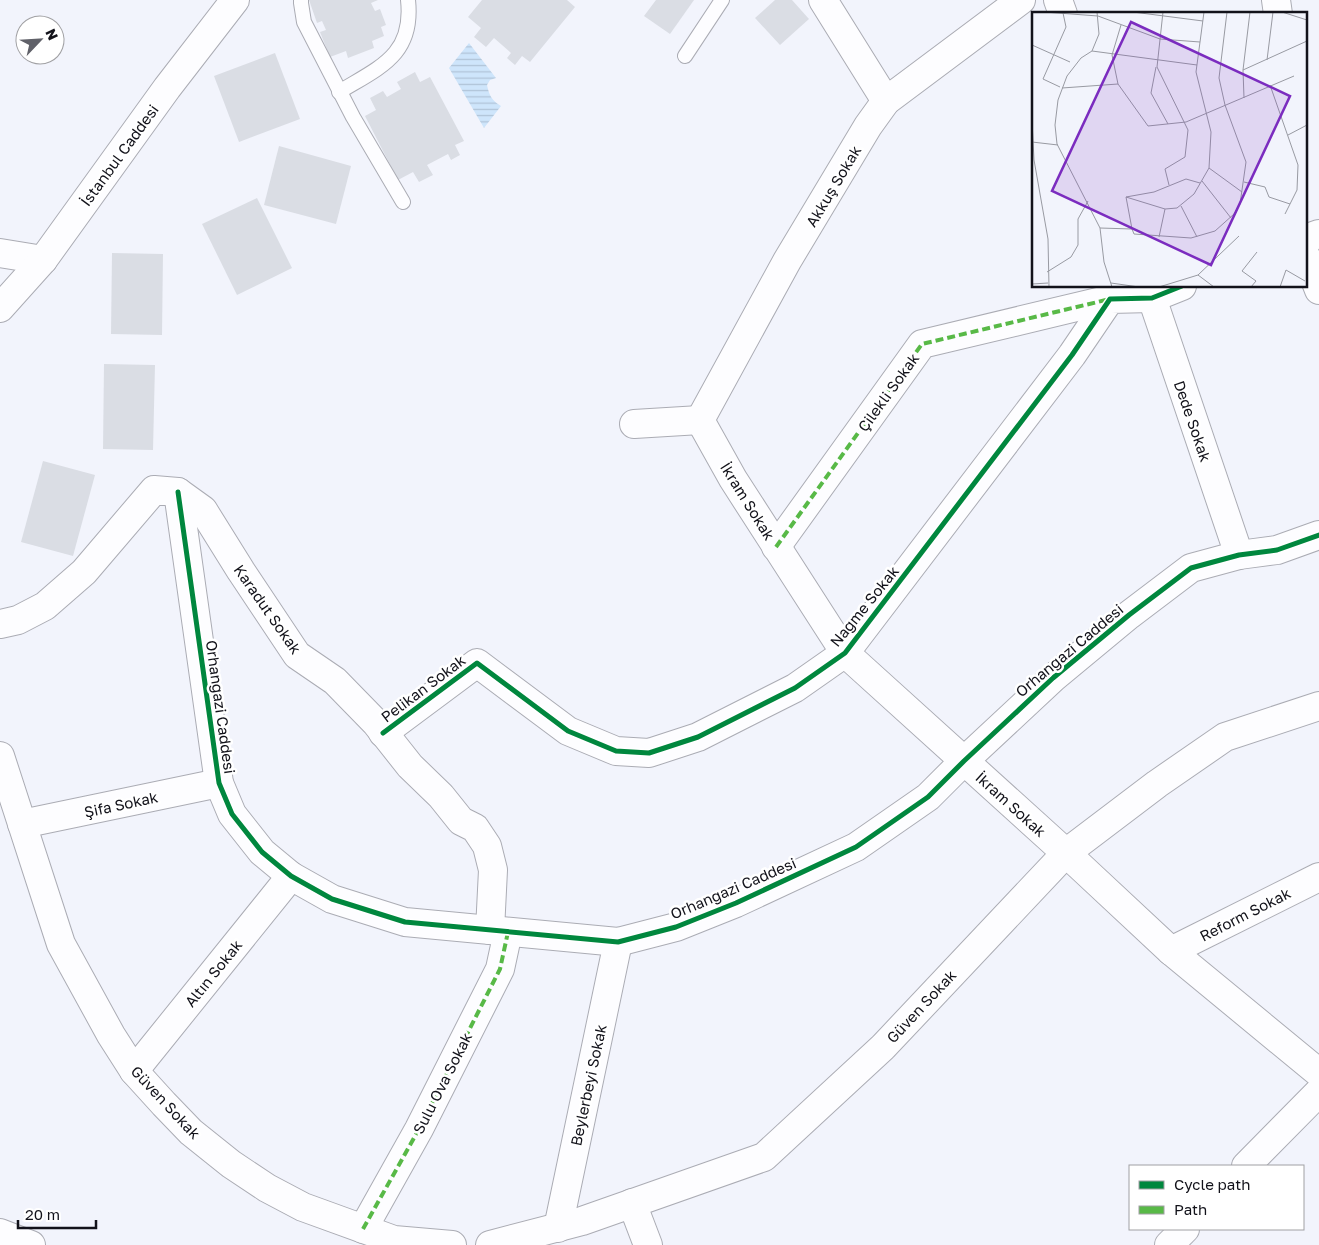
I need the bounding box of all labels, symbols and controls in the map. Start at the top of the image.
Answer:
inset map [1032,12,1306,288]
north arrow [15,15,65,65]
text: N [42,26,62,43]
street label: İstanbul Caddesi [76,101,162,209]
street label: Akkuş Sokak [802,142,865,230]
street label: Çilekli Sokak [854,349,923,435]
street label: Dede Sokak [1171,378,1215,464]
street label: İkram Sokak [717,459,779,544]
street label: Karadut Sokak [231,561,306,658]
street label: Nağme Sokak [826,562,902,650]
street label: Orhangazi Caddesi [1012,600,1126,700]
street label: Orhangazi Caddesi [203,639,239,775]
street label: Pelikan Sokak [377,650,469,726]
street label: İkram Sokak [972,768,1050,841]
street label: Şifa Sokak [82,787,160,821]
street label: Orhangazi Caddesi [667,853,799,923]
street label: Reform Sokak [1197,883,1294,945]
street label: Altın Sokak [180,935,246,1010]
street label: Güven Sokak [883,965,960,1046]
street label: Beylerbeyi Sokak [566,1022,610,1147]
street label: Sulu Ova Sokak [409,1029,476,1137]
street label: Güven Sokak [128,1062,205,1143]
legend [1129,1165,1304,1230]
text: Cycle path [1174,1175,1250,1193]
scale bar [18,1198,95,1230]
text: Path [1174,1200,1207,1218]
text: 20 m [25,1205,60,1223]

